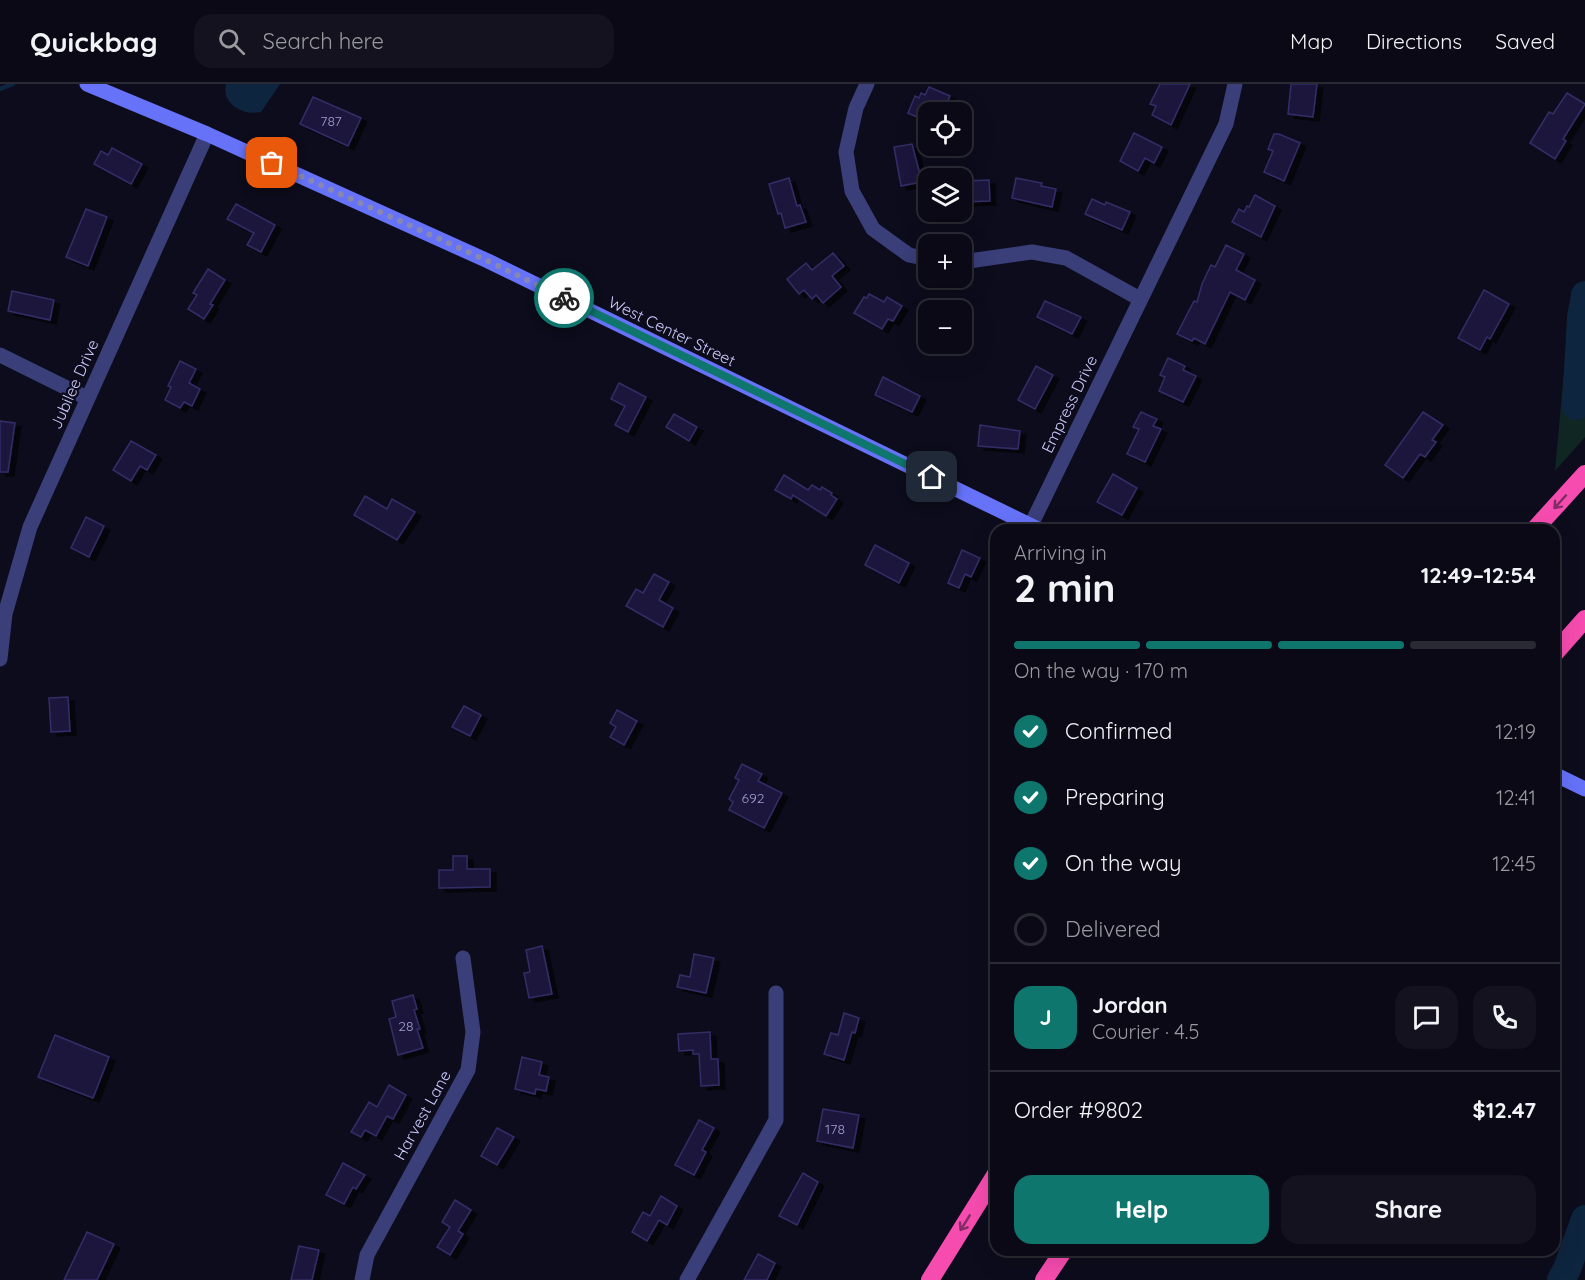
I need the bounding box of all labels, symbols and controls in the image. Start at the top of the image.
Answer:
search box [194,14,614,68]
text: Quickbag [30,24,158,59]
icon: search [215,25,248,58]
text: Search here [263,27,384,55]
text: Map [1290,28,1333,54]
text: Directions [1366,28,1462,54]
text: Saved [1495,28,1555,54]
map controls [918,102,972,354]
button: locate [918,102,972,156]
house number: 787 [320,112,342,130]
pin [246,137,297,188]
icon: bag [255,146,288,179]
button: layers [918,168,972,222]
button: + [918,234,972,288]
courier [534,268,594,328]
icon: bike [548,282,581,315]
street label: West Center Street [605,292,739,370]
button: − [918,300,972,354]
street label: Jubilee Drive [45,336,103,432]
street label: Empress Drive [1037,352,1101,456]
pin [906,451,957,502]
icon: home [915,460,948,493]
one-way arrow [1553,494,1567,509]
text: Arriving in [1014,540,1107,565]
text: 12:49–12:54 [1421,561,1536,589]
text: 2 min [1014,563,1116,612]
text: On the way · 170 m [1014,658,1188,683]
icon: check [1014,715,1047,748]
text: Confirmed [1065,717,1172,745]
text: 12:19 [1495,719,1536,744]
icon: check [1014,781,1047,814]
text: Preparing [1065,783,1165,811]
text: 12:41 [1496,785,1536,810]
house number: 692 [741,789,765,807]
icon: check [1014,847,1047,880]
text: On the way [1065,849,1181,877]
text: 12:45 [1492,851,1536,876]
text: Delivered [1065,915,1161,943]
button: chat [1395,986,1458,1049]
button: phone [1473,986,1536,1049]
text: Jordan [1092,991,1168,1019]
text: J [1039,1003,1052,1031]
house number: 28 [398,1017,414,1035]
text: Courier · 4.5 [1092,1019,1199,1044]
street label: Harvest Lane [389,1067,455,1163]
text: Order #9802 [1014,1096,1143,1124]
text: $12.47 [1473,1096,1536,1124]
house number: 178 [825,1120,845,1138]
button: Help [1014,1175,1269,1244]
button: Share [1281,1175,1536,1244]
one-way arrow [958,1214,970,1231]

